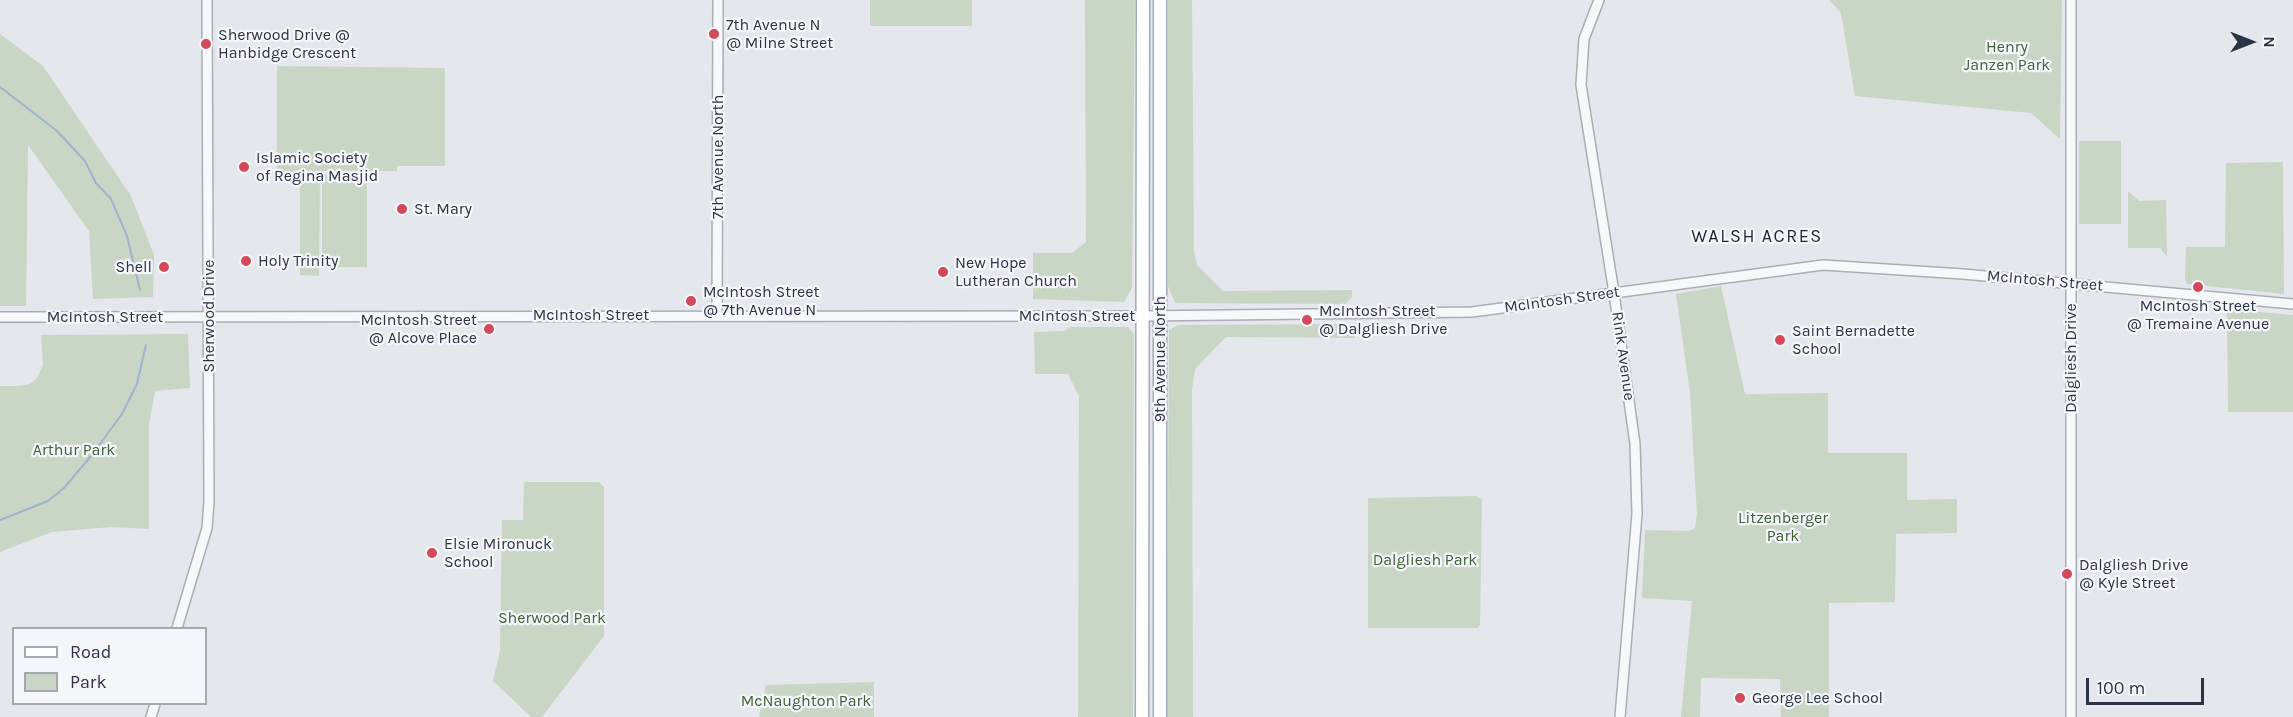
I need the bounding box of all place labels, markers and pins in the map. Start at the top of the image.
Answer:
place label: 7th Avenue N @ Milne Street [726,15,833,53]
place label: Sherwood Drive @ Hanbidge Crescent [218,25,356,63]
marker: 7th Avenue N @ Milne Street [707,27,721,41]
marker: Sherwood Drive @ Hanbidge Crescent [199,37,213,51]
place label: Islamic Society of Regina Masjid [256,148,378,186]
marker: Islamic Society of Regina Masjid [237,160,251,174]
place label: St. Mary [414,199,472,219]
marker: St. Mary [395,202,409,216]
place label: Holy Trinity [258,251,338,271]
place label: New Hope Lutheran Church [955,253,1077,291]
marker: Holy Trinity [239,254,253,268]
place label: Shell [115,257,152,277]
marker: Shell [157,260,171,274]
marker: New Hope Lutheran Church [936,265,950,279]
marker: McIntosh Street @ Tremaine Avenue [2191,280,2205,294]
place label: McIntosh Street @ 7th Avenue N [703,282,819,320]
marker: McIntosh Street @ 7th Avenue N [684,294,698,308]
place label: McIntosh Street @ Tremaine Avenue [2127,296,2269,334]
place label: McIntosh Street @ Dalgliesh Drive [1319,301,1447,339]
place label: McIntosh Street @ Alcove Place [361,310,477,348]
marker: McIntosh Street @ Dalgliesh Drive [1300,313,1314,327]
place label: Saint Bernadette School [1792,321,1915,359]
marker: McIntosh Street @ Alcove Place [482,322,496,336]
marker: Saint Bernadette School [1773,333,1787,347]
place label: Elsie Mironuck School [444,534,552,572]
marker: Elsie Mironuck School [425,546,439,560]
place label: Dalgliesh Drive @ Kyle Street [2079,555,2189,593]
marker: Dalgliesh Drive @ Kyle Street [2060,567,2074,581]
place label: George Lee School [1752,688,1883,708]
marker: George Lee School [1733,691,1747,705]

